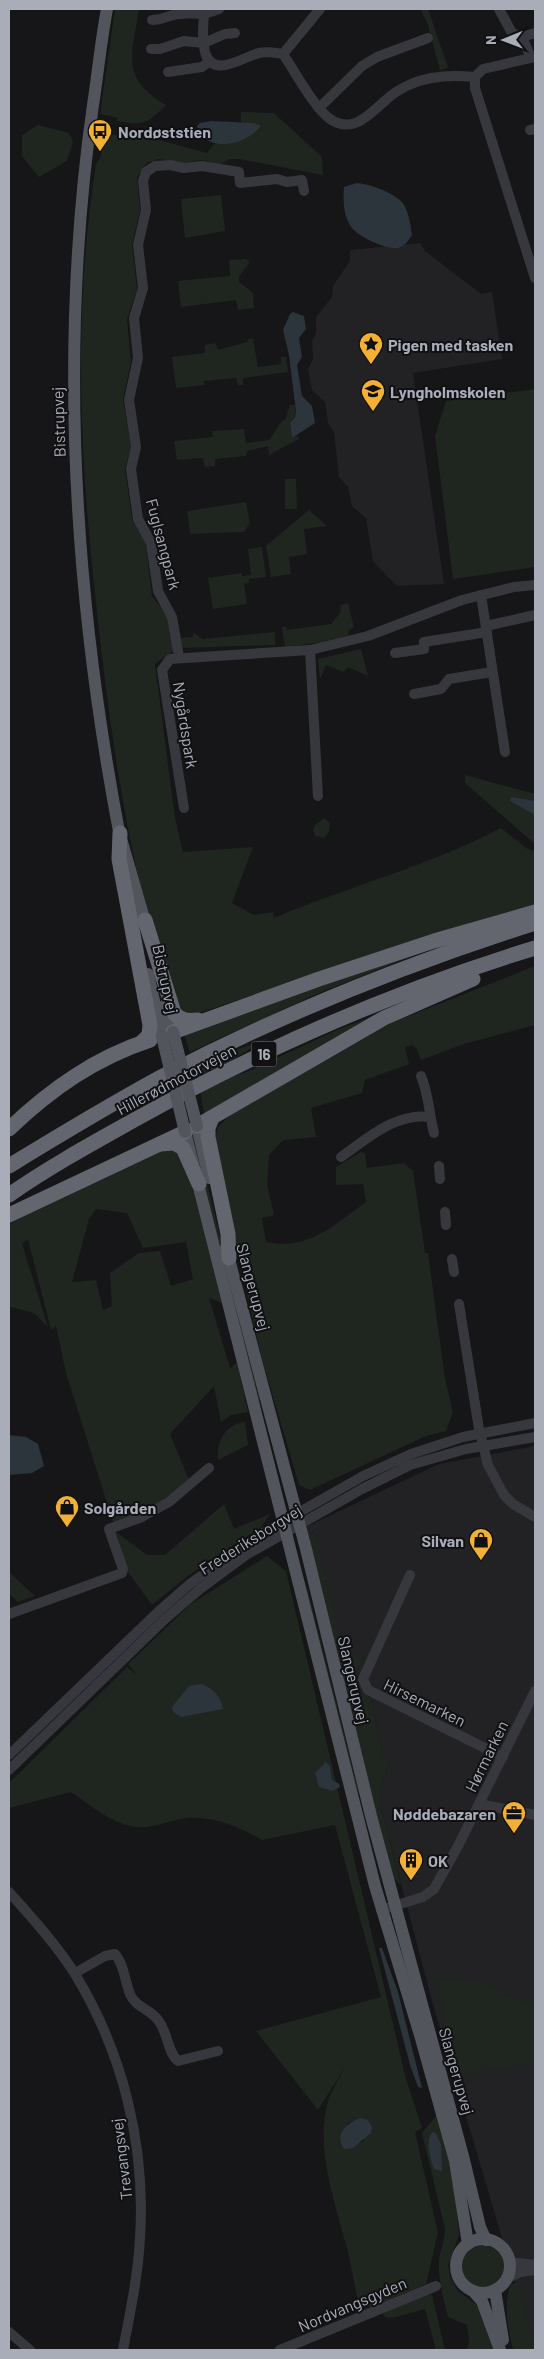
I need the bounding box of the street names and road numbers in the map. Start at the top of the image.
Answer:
street label: Bistrupvej [47,386,69,458]
street label: Fuglsangpark [143,496,185,592]
street label: Nygårdspark [170,680,202,770]
street label: Bistrupvej [149,943,183,1015]
street label: Hillerødmotorvejen [113,1039,239,1119]
road number: 16 [252,1042,276,1066]
street label: Slangerupvej [233,1241,275,1333]
street label: Frederiksborgvej [195,1500,305,1578]
street label: Slangerupvej [335,1634,373,1726]
street label: Hirsemarken [381,1674,469,1730]
street label: Hørmarken [461,1717,511,1795]
street label: Slangerupvej [435,2025,479,2117]
street label: Trevangsvej [107,2117,135,2201]
street label: Nordvangsgyden [295,2273,409,2335]

